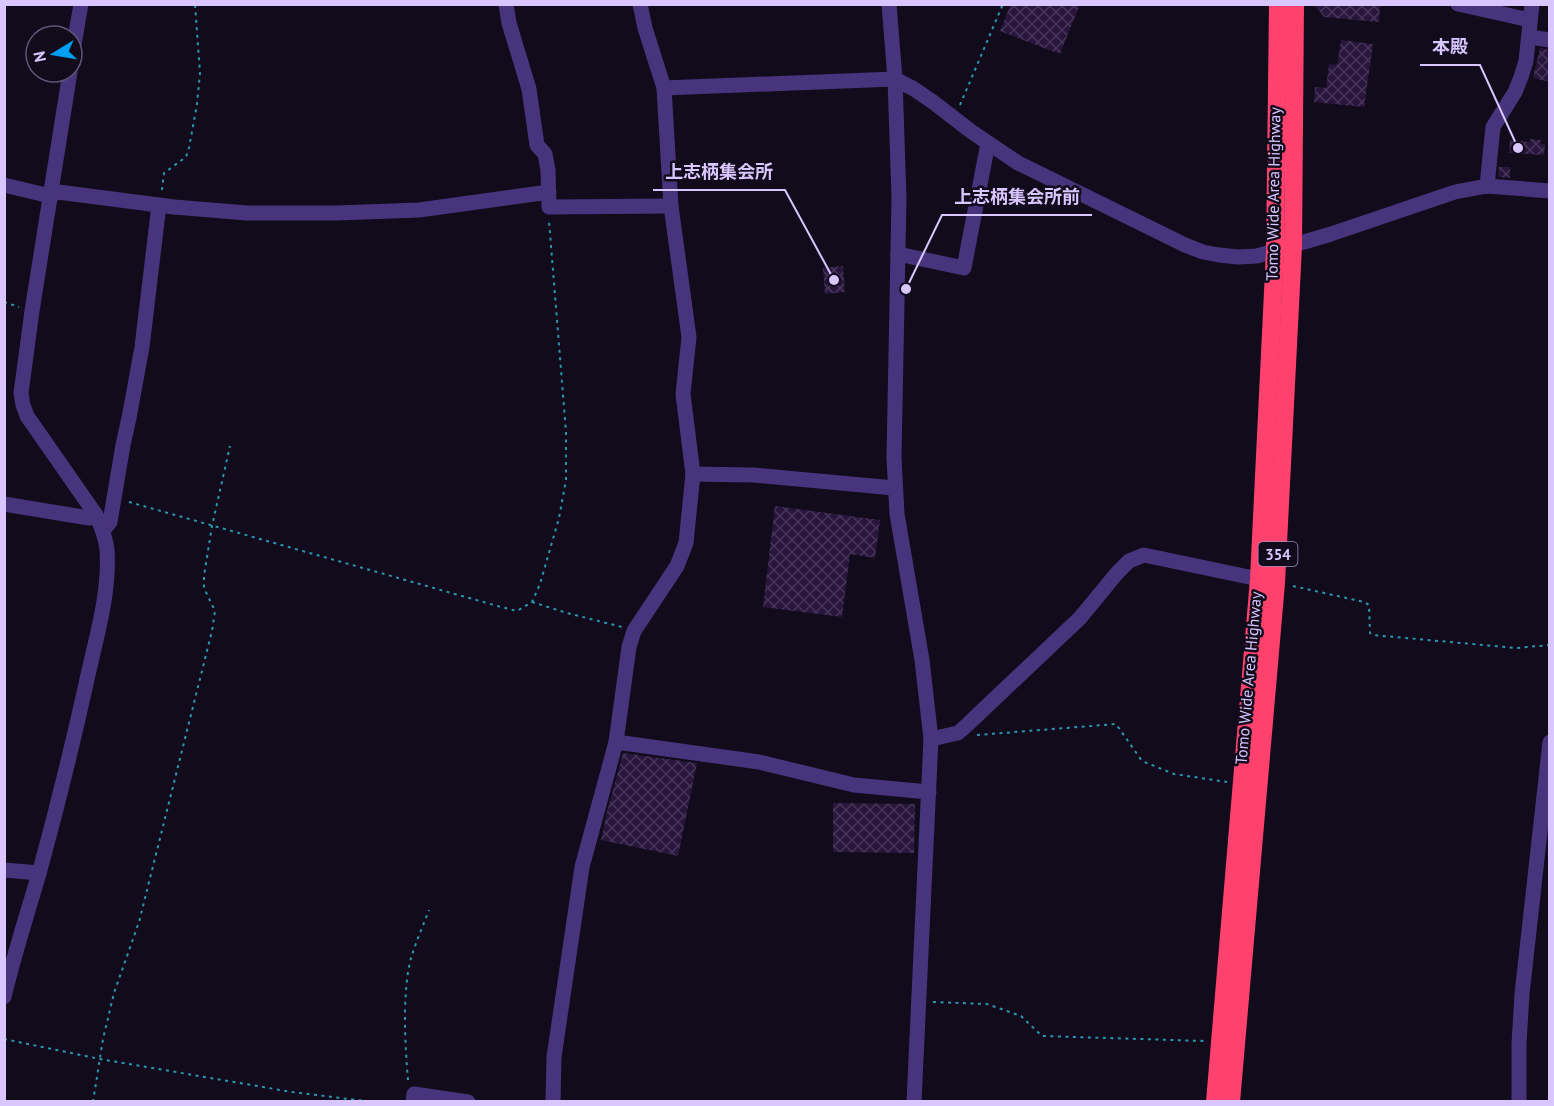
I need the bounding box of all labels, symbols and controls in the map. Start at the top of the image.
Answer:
north arrow [24,24,84,84]
callout: 本殿 [1420,29,1480,65]
text: 本殿 [1432,35,1468,58]
text: N [28,50,50,64]
street label: Tomo Wide Area Highway [1261,106,1285,281]
callout: 上志柄集会所 [653,154,785,190]
text: 上志柄集会所 [665,160,773,183]
callout: 上志柄集会所前 [942,179,1092,215]
text: 上志柄集会所前 [954,185,1080,208]
road number: 354 [1258,542,1298,566]
street label: Tomo Wide Area Highway [1230,590,1266,765]

